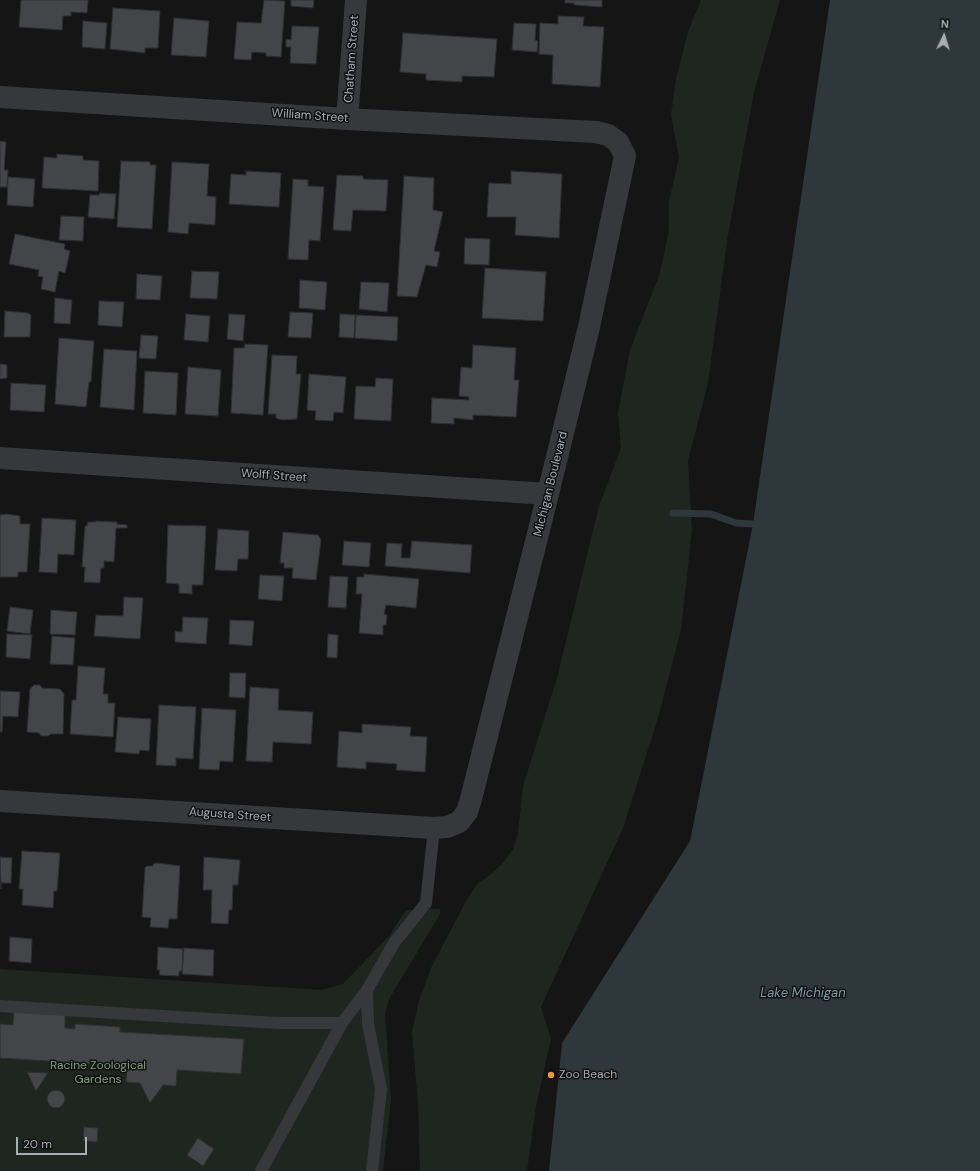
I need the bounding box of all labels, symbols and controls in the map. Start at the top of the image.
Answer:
street label: Chatham Street [342,15,362,103]
north arrow [924,16,964,56]
text: N [940,17,949,31]
street label: William Street [271,106,349,126]
street label: Michigan Boulevard [531,430,571,538]
street label: Wolff Street [241,467,307,485]
street label: Augusta Street [188,805,272,825]
water label: Lake Michigan [760,986,846,1002]
park label: Racine Zoological Gardens [50,1059,146,1087]
place label: Zoo Beach [559,1068,617,1082]
marker: Zoo Beach [546,1070,556,1080]
scale bar [18,1129,89,1155]
text: 20 m [23,1136,52,1152]

